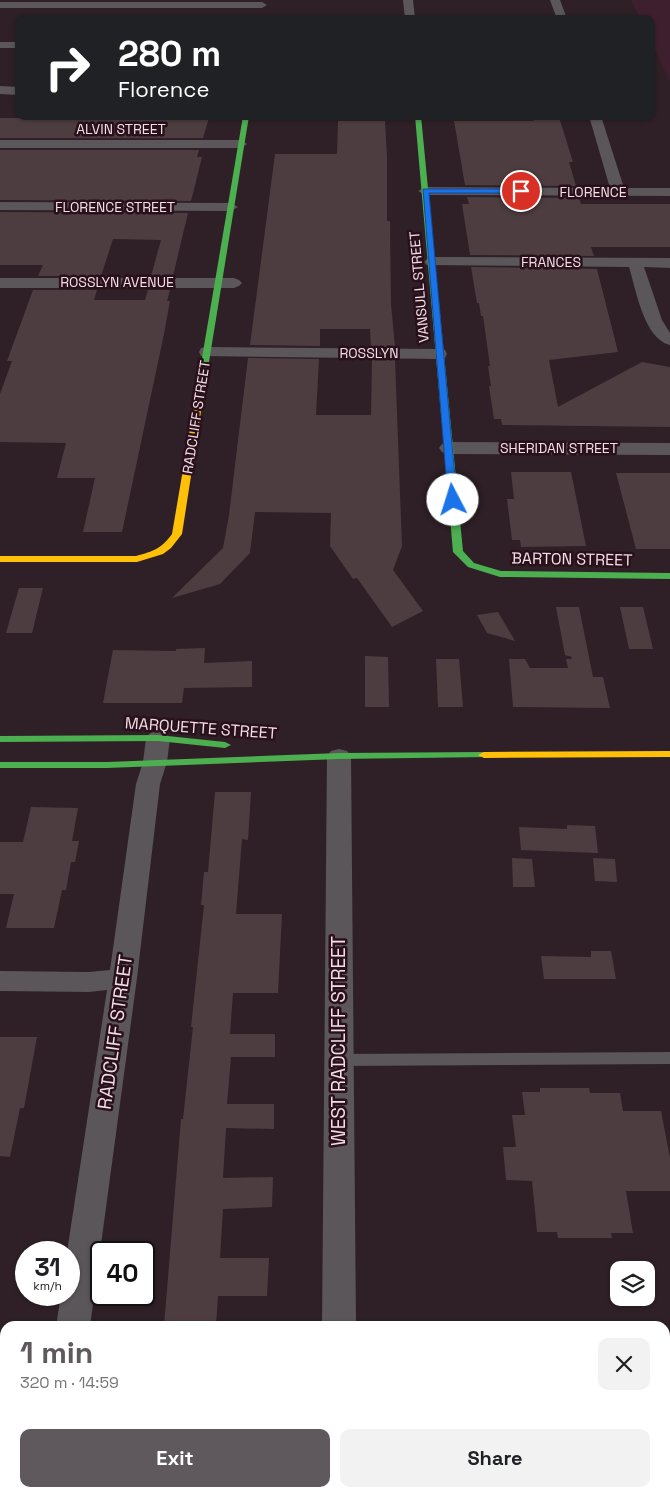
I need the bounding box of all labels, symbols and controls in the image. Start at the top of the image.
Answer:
text: 280 m [118,32,221,76]
icon: right [35,35,100,100]
text: Florence [118,75,209,103]
street label: ALVIN STREET [76,120,166,138]
pin [500,170,542,212]
icon: arrive [507,177,535,205]
street label: FLORENCE [559,183,627,201]
street label: FLORENCE STREET [55,198,175,216]
street label: VANSULL STREET [405,231,433,343]
street label: FRANCES [521,253,581,271]
street label: ROSSLYN AVENUE [60,273,174,291]
street label: ROSSLYN [339,344,399,362]
street label: RADCLIFF STREET [178,359,214,475]
street label: SHERIDAN STREET [500,439,618,457]
position arrow [426,473,478,525]
street label: BARTON STREET [511,547,633,571]
street label: MARQUETTE STREET [124,712,278,744]
street label: WEST RADCLIFF STREET [326,936,351,1146]
street label: RADCLIFF STREET [92,953,138,1111]
speed limit sign: 40 [90,1241,155,1306]
text: 31 [34,1251,61,1283]
map controls [610,1261,655,1306]
button: layers [610,1261,655,1306]
text: km/h [33,1278,62,1294]
text: 1 min [20,1333,93,1372]
button: close [598,1338,650,1390]
text: 320 m · 14:59 [20,1372,119,1393]
button: Exit [20,1429,330,1487]
button: Share [340,1429,650,1487]

